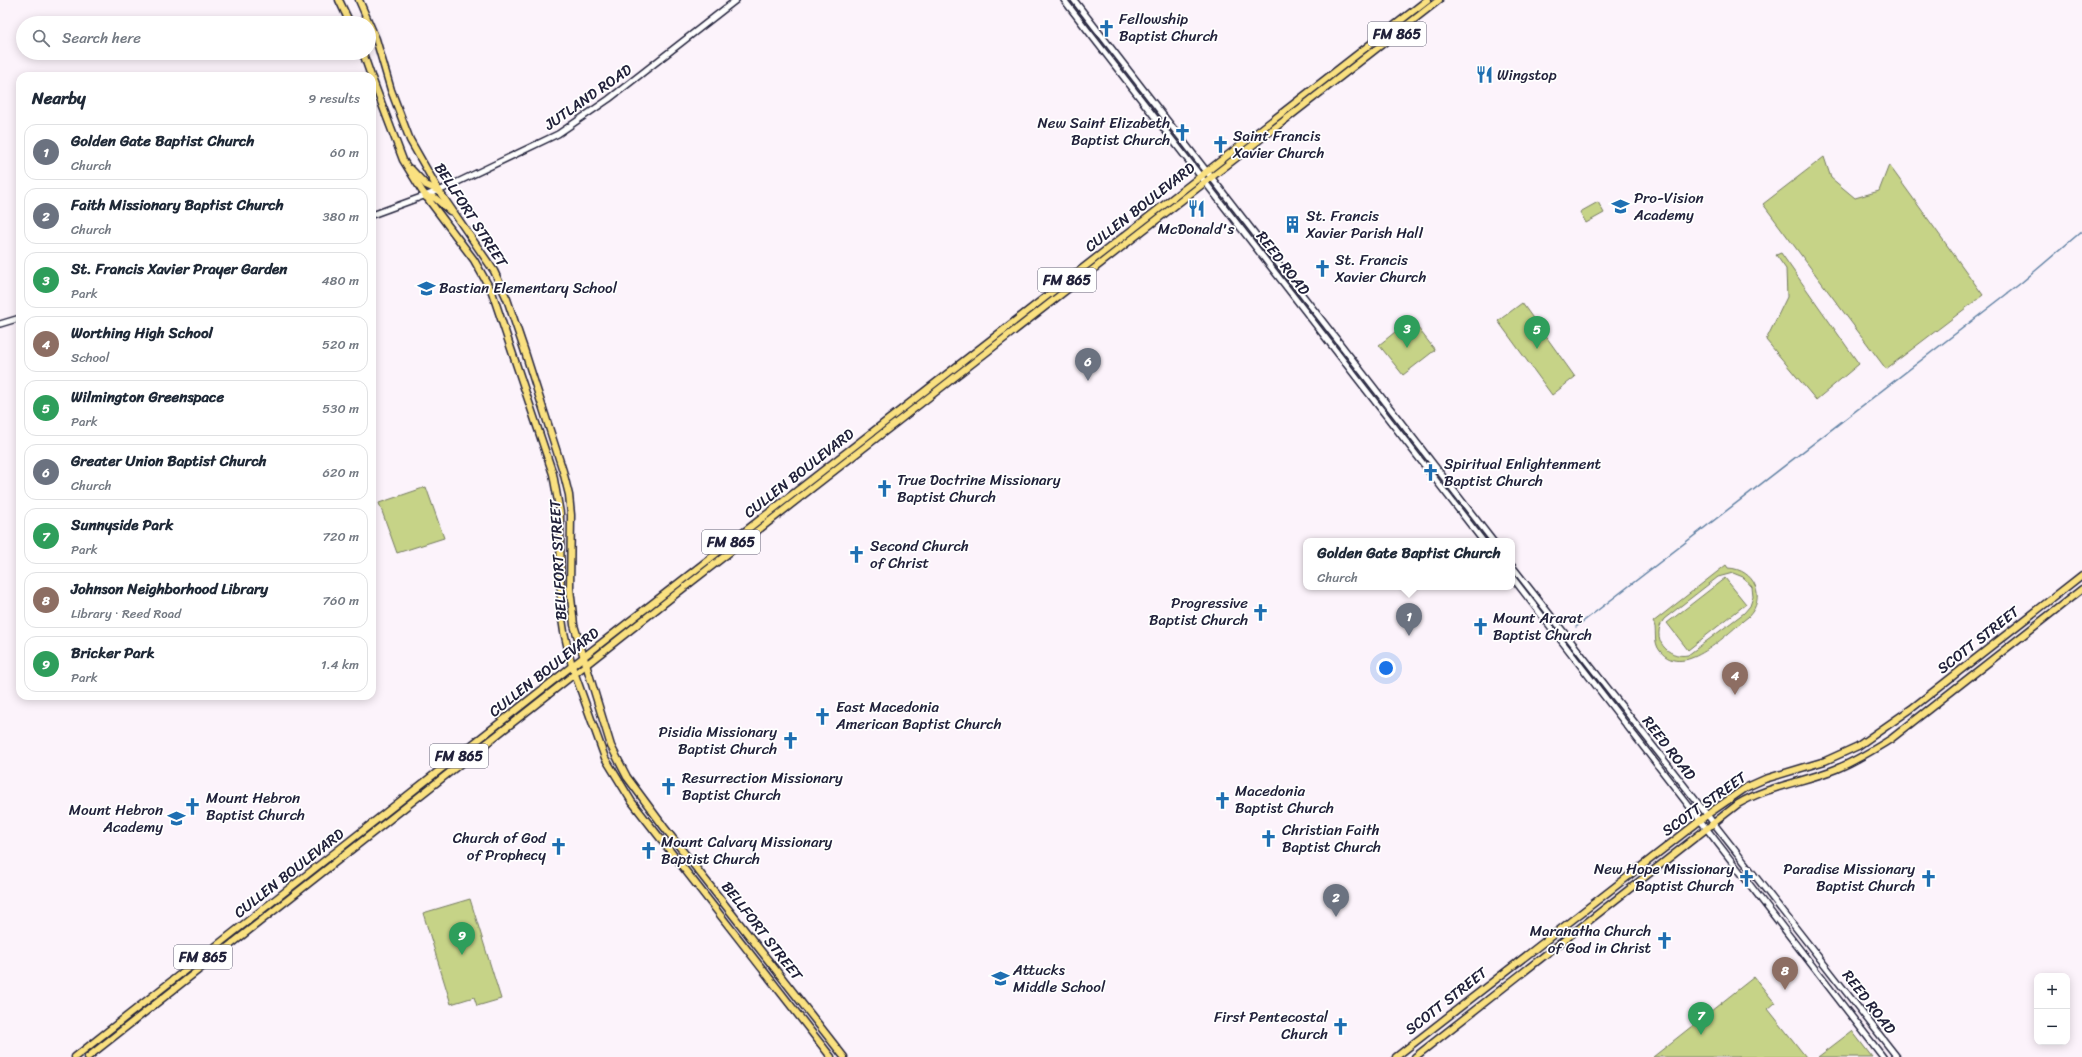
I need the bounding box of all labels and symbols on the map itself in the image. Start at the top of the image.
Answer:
place label: Fellowship Baptist Church [1119,6,1218,49]
church icon: Fellowship Baptist Church [1096,18,1116,38]
road number: FM 865 [1368,22,1426,46]
street label: JUTLAND ROAD [538,57,637,138]
place label: Wingstop [1497,62,1557,88]
restaurant icon: Wingstop [1474,65,1494,85]
place label: New Saint Elizabeth Baptist Church [1037,110,1170,153]
church icon: New Saint Elizabeth Baptist Church [1173,122,1193,142]
place label: Saint Francis Xavier Church [1232,123,1325,166]
church icon: Saint Francis Xavier Church [1210,135,1230,155]
street label: CULLEN BOULEVARD [1079,155,1201,259]
street label: BELLFORT STREET [427,157,516,274]
place label: Pro-Vision Academy [1633,185,1704,228]
school or university icon: Pro-Vision Academy [1611,197,1631,217]
restaurant icon: McDonald's [1186,198,1206,218]
place label: St. Francis Xavier Parish Hall [1305,203,1424,246]
building icon: St. Francis Xavier Parish Hall [1283,215,1303,235]
place label: McDonald's [1158,216,1234,242]
street label: REED ROAD [1249,225,1317,301]
place label: St. Francis Xavier Church [1334,247,1427,290]
church icon: St. Francis Xavier Church [1312,259,1332,279]
road number: FM 865 [1038,268,1096,292]
place label: Bastian Elementary School [439,275,618,301]
school or university icon: Bastian Elementary School [416,278,436,298]
pin: 3 [1394,315,1420,348]
pin: 5 [1524,316,1550,349]
pin: 6 [1075,348,1101,381]
street label: CULLEN BOULEVARD [738,421,860,525]
place label: Spiritual Enlightenment Baptist Church [1444,451,1602,494]
church icon: Spiritual Enlightenment Baptist Church [1421,463,1441,483]
place label: True Doctrine Missionary Baptist Church [897,467,1061,510]
church icon: True Doctrine Missionary Baptist Church [874,479,894,499]
street label: BELLFORT STREET [542,497,574,621]
road number: FM 865 [702,530,760,554]
place label: Second Church of Christ [870,533,969,576]
church icon: Second Church of Christ [847,545,867,565]
place label: Progressive Baptist Church [1149,590,1248,633]
street label: SCOTT STREET [1931,599,2026,681]
church icon: Progressive Baptist Church [1251,602,1271,622]
pin: 1 [1396,603,1422,636]
place label: Mount Ararat Baptist Church [1493,605,1592,648]
church icon: Mount Ararat Baptist Church [1470,617,1490,637]
street label: CULLEN BOULEVARD [483,620,605,724]
your location [1376,658,1396,678]
pin: 4 [1722,662,1748,695]
place label: East Macedonia American Baptist Church [835,694,1002,737]
church icon: East Macedonia American Baptist Church [813,706,833,726]
street label: REED ROAD [1635,710,1703,786]
place label: Pisidia Missionary Baptist Church [658,719,777,762]
church icon: Pisidia Missionary Baptist Church [780,731,800,751]
road number: FM 865 [430,744,488,768]
street label: SCOTT STREET [1656,764,1753,843]
place label: Resurrection Missionary Baptist Church [682,765,843,808]
church icon: Resurrection Missionary Baptist Church [659,777,679,797]
place label: Macedonia Baptist Church [1235,778,1334,821]
place label: Mount Hebron Baptist Church [206,785,305,828]
church icon: Macedonia Baptist Church [1212,790,1232,810]
place label: Mount Hebron Academy [69,797,163,840]
church icon: Mount Hebron Baptist Church [183,797,203,817]
school or university icon: Mount Hebron Academy [166,809,186,829]
place label: Christian Faith Baptist Church [1282,817,1381,860]
street label: CULLEN BOULEVARD [228,821,350,925]
place label: Church of God of Prophecy [453,825,547,868]
place label: Mount Calvary Missionary Baptist Church [661,829,833,872]
church icon: Christian Faith Baptist Church [1259,829,1279,849]
church icon: Church of God of Prophecy [549,837,569,857]
church icon: Mount Calvary Missionary Baptist Church [638,841,658,861]
place label: New Hope Missionary Baptist Church [1594,856,1734,899]
place label: Paradise Missionary Baptist Church [1783,856,1915,899]
church icon: New Hope Missionary Baptist Church [1737,868,1757,888]
church icon: Paradise Missionary Baptist Church [1918,868,1938,888]
street label: BELLFORT STREET [715,875,810,988]
pin: 2 [1323,884,1349,917]
place label: Maranatha Church of God in Christ [1530,918,1651,961]
pin: 9 [449,922,475,955]
church icon: Maranatha Church of God in Christ [1654,930,1674,950]
road number: FM 865 [174,945,232,969]
place label: Attucks Middle School [1012,957,1106,1000]
pin: 8 [1772,957,1798,990]
street label: SCOTT STREET [1399,960,1494,1042]
street label: REED ROAD [1835,964,1903,1040]
school or university icon: Attucks Middle School [990,969,1010,989]
pin: 7 [1688,1002,1714,1035]
place label: First Pentecostal Church [1214,1004,1329,1047]
church icon: First Pentecostal Church [1331,1016,1351,1036]

